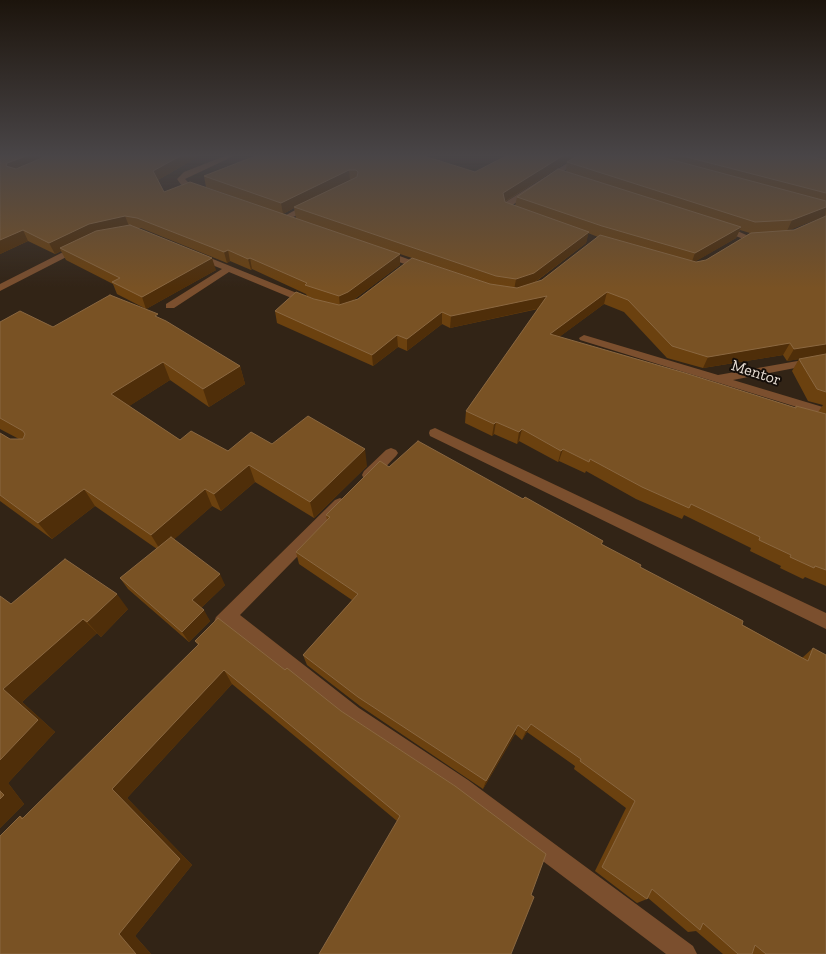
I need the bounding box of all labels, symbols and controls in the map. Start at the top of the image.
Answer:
street label: Mentor [729,356,783,390]

